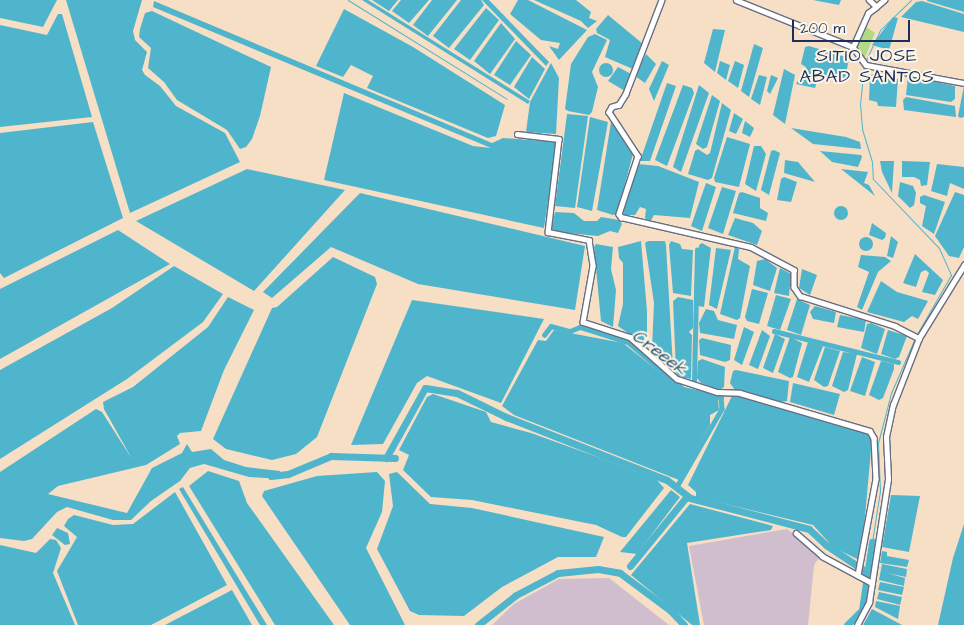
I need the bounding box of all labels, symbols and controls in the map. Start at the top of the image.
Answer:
scale bar [794,10,912,42]
text: 200 m [800,18,845,39]
district label: SITIO JOSE ABAD SANTOS [798,46,936,88]
water label: Creeek [627,325,691,381]

